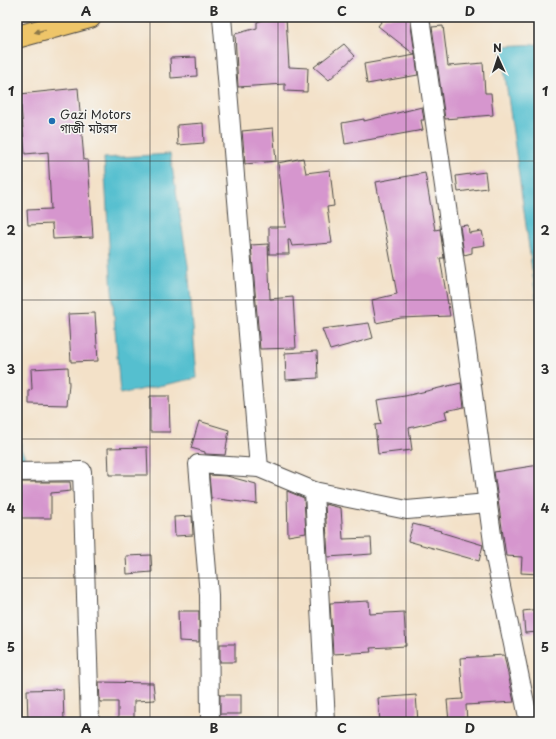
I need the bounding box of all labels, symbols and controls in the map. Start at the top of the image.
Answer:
text: A [81,1,91,20]
text: B [210,1,219,20]
text: C [337,1,347,20]
text: D [465,1,475,20]
one-way arrow [34,28,46,34]
north arrow [478,38,518,78]
text: N [493,39,503,56]
text: 1 [8,81,14,100]
text: 1 [542,81,548,100]
place label: Gazi Motors গাজী মটরস [60,105,131,137]
marker: Gazi Motors গাজী মটরস [47,116,57,126]
text: 2 [6,220,16,239]
text: 2 [540,220,550,239]
text: 3 [7,359,16,378]
text: 3 [541,359,550,378]
text: 4 [7,498,16,517]
text: 4 [541,498,550,517]
text: 5 [7,637,15,656]
text: 5 [541,637,549,656]
text: A [81,718,91,737]
text: B [210,718,219,737]
text: C [337,718,347,737]
text: D [465,718,475,737]

